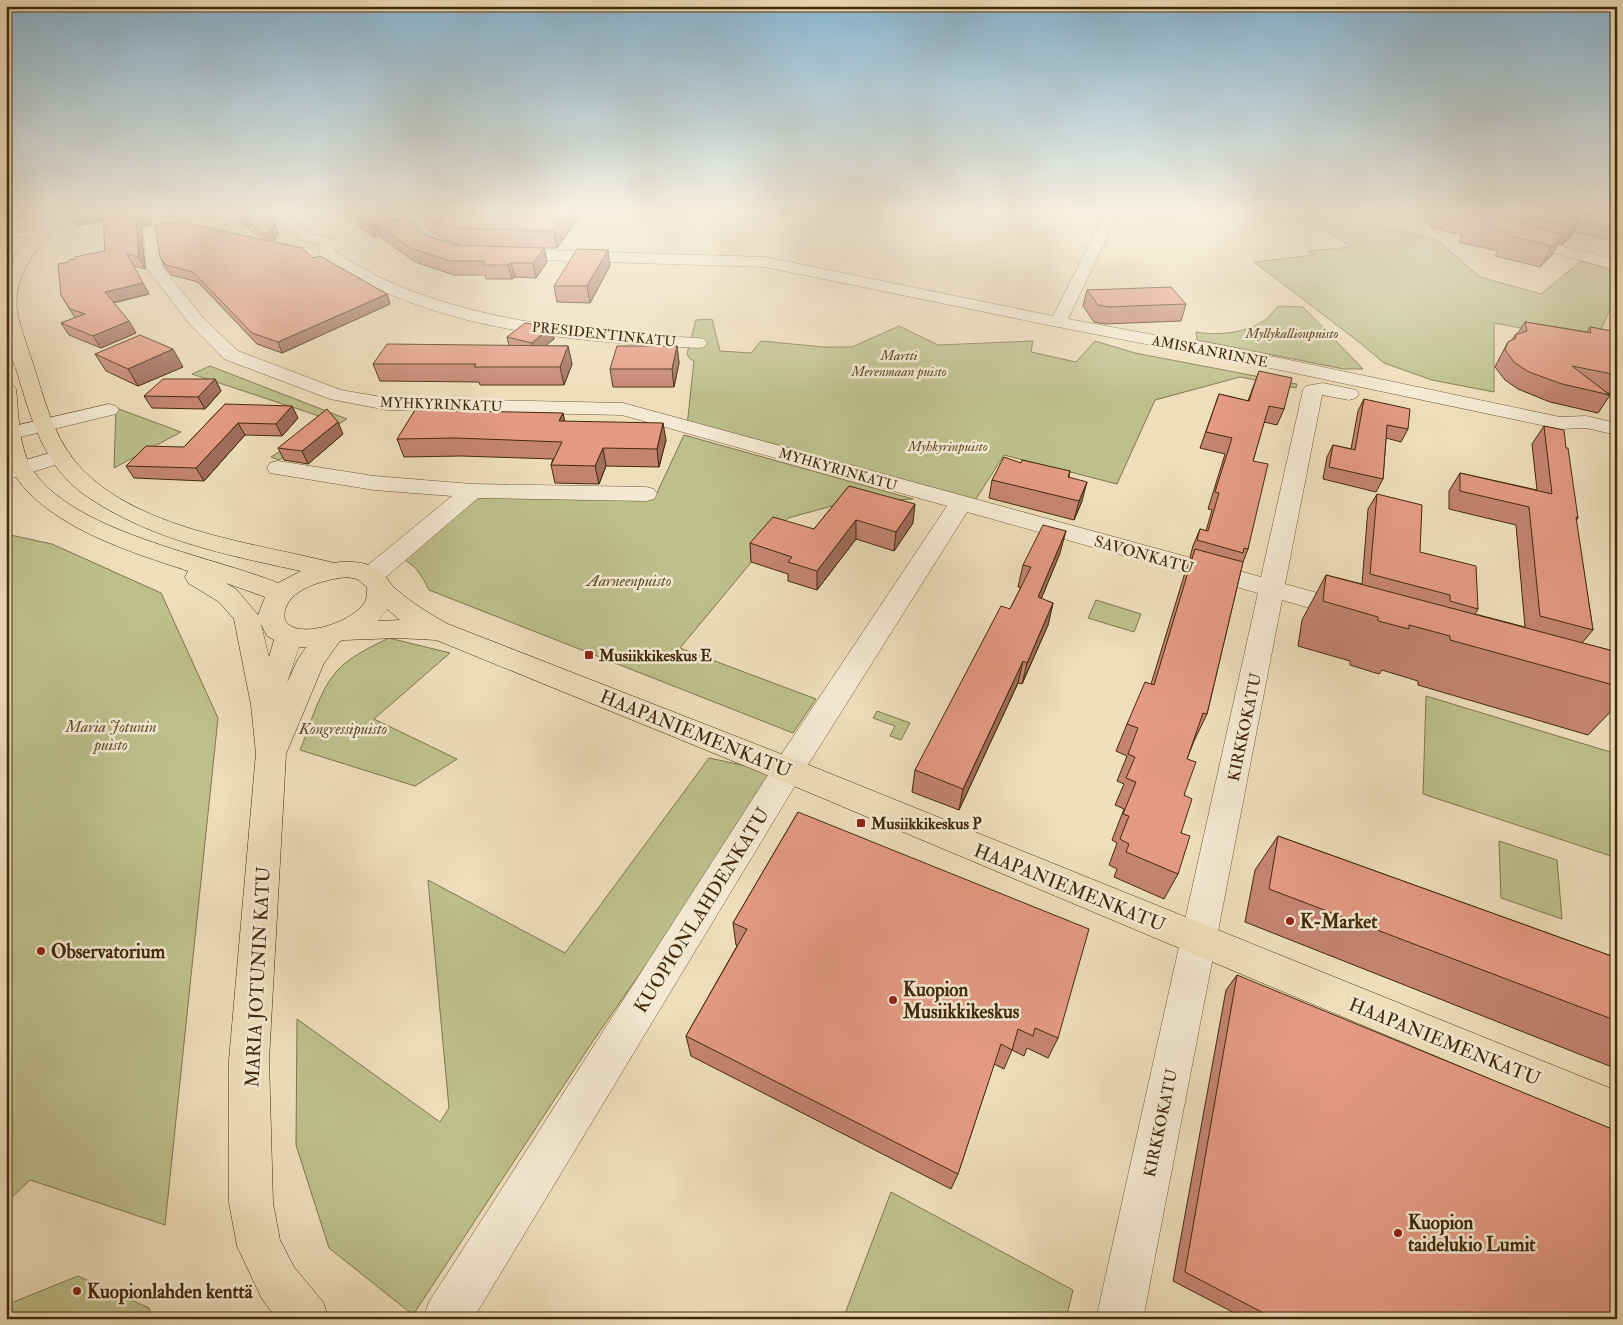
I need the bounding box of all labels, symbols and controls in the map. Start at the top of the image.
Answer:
street label: PRESIDENTINKATU [531,318,677,351]
park label: Myllykallionpuisto [1244,325,1339,342]
street label: AMISKANRINNE [1149,332,1269,371]
park label: Martti Merenmaan puisto [850,347,947,380]
street label: MYHKYRINKATU [379,394,503,415]
park label: Myhkyrinpuisto [907,438,988,455]
street label: MYHKYRINKATU [777,444,899,495]
street label: SAVONKATU [1092,531,1196,579]
park label: Aarneenpuisto [585,571,672,591]
place label: Musiikkikeskus E [598,646,712,666]
marker: Musiikkikeskus E [583,649,595,661]
street label: KIRKKOKATU [1224,671,1266,783]
street label: HAAPANIEMENKATU [596,684,795,783]
park label: Maria Jotunin puisto [64,717,157,755]
park label: Kongressipuisto [298,719,388,739]
street label: KUOPIONLAHDENKATU [629,803,775,1018]
place label: Musiikkikeskus P [870,814,982,834]
marker: Musiikkikeskus P [855,817,867,829]
street label: HAAPANIEMENKATU [970,838,1169,937]
street label: MARIA JOTUNIN KATU [240,866,276,1088]
place label: K-Market [1300,910,1378,934]
marker: K-Market [1284,915,1296,927]
place label: Observatorium [51,940,166,964]
marker: Observatorium [35,945,47,957]
place label: Kuopion Musiikkikeskus [902,978,1020,1024]
street label: HAAPANIEMENKATU [1345,992,1544,1091]
marker: Kuopion Musiikkikeskus [887,994,899,1006]
street label: KIRKKOKATU [1140,1067,1182,1179]
place label: Kuopion taidelukio Lumit [1408,1211,1536,1257]
marker: Kuopion taidelukio Lumit [1392,1227,1404,1239]
place label: Kuopionlahden kenttä [87,1280,254,1305]
marker: Kuopionlahden kenttä [71,1285,83,1297]

